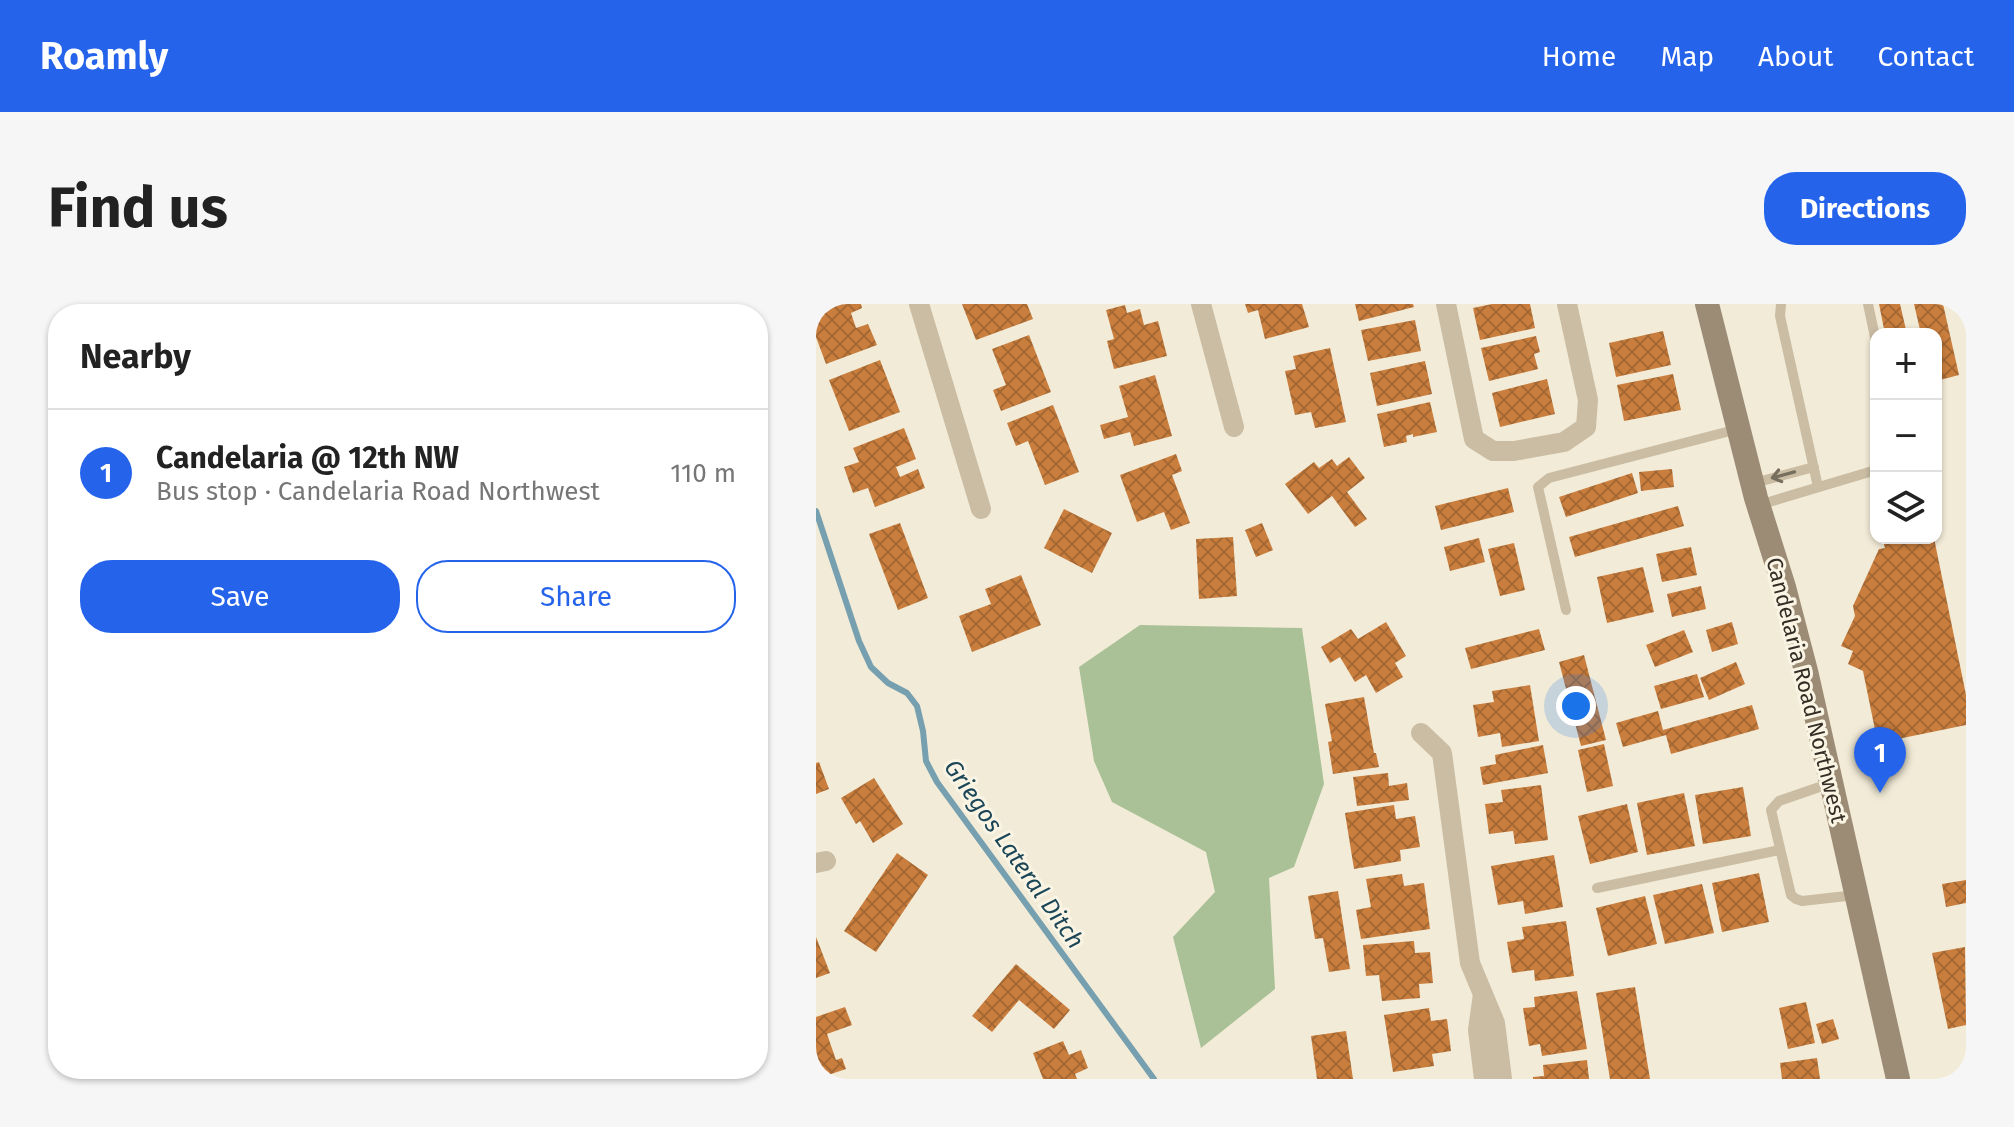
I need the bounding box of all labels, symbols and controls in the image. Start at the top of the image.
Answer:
text: Roamly [40,33,168,79]
text: Home [1542,40,1616,73]
text: Map [1660,40,1714,73]
text: About [1758,40,1833,73]
text: Contact [1877,40,1974,73]
button: Directions [1764,172,1966,245]
text: Find us [48,175,228,242]
map controls [1870,328,1942,544]
button: + [1870,328,1942,400]
text: Nearby [80,336,191,377]
button: − [1870,400,1942,472]
text: Candelaria @ 12th NW [156,440,459,476]
text: 1 [100,458,112,489]
text: 110 m [670,458,736,489]
one-way arrow [1771,468,1797,483]
button: layers [1870,472,1942,544]
text: Bus stop · Candelaria Road Northwest [156,476,600,507]
street label: Candelaria Road Northwest [1760,555,1853,826]
button: Save [80,560,400,633]
button: Share [416,560,736,633]
your location [1556,686,1596,726]
pin: 1 [1854,727,1906,793]
water label: Griegos Lateral Ditch [938,754,1090,954]

